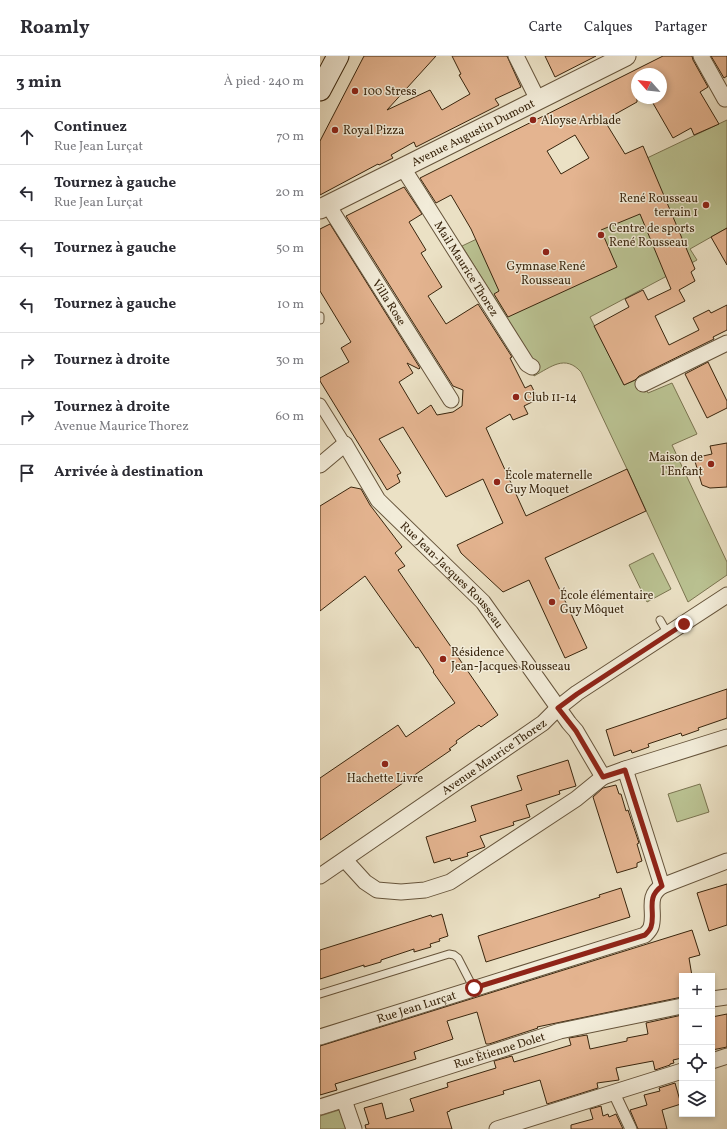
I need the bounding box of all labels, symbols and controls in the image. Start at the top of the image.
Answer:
text: Roamly [20,15,90,41]
text: Carte [529,18,562,37]
text: Calques [584,18,632,37]
text: Partager [654,18,707,37]
north arrow [631,68,667,104]
text: 3 min [16,71,62,94]
text: À pied · 240 m [224,73,304,91]
place label: 100 Stress [363,84,417,100]
marker: 100 Stress [350,86,360,96]
street label: Avenue Augustin Dumont [409,96,538,171]
place label: Aloyse Arblade [541,113,621,129]
marker: Aloyse Arblade [528,115,538,125]
text: Continuez [54,117,127,138]
place label: Royal Pizza [343,123,404,139]
marker: Royal Pizza [330,125,340,135]
icon: ahead [16,126,38,148]
text: 70 m [276,128,304,146]
text: Rue Jean Lurçat [54,138,143,156]
text: Tournez à gauche [54,173,176,194]
icon: left [16,182,38,204]
text: 20 m [275,184,304,202]
place label: René Rousseau terrain 1 [619,191,698,221]
text: Rue Jean Lurçat [54,194,143,212]
marker: René Rousseau terrain 1 [701,200,711,210]
street label: Mail Maurice Thorez [430,219,502,320]
place label: Centre de sports René Rousseau [609,221,695,251]
marker: Centre de sports René Rousseau [596,230,606,240]
icon: left [16,238,38,260]
text: Tournez à gauche [54,238,176,259]
text: 50 m [276,240,304,258]
marker: Gymnase René Rousseau [541,247,551,257]
place label: Gymnase René Rousseau [507,259,586,289]
street label: Villa Rose [368,277,409,329]
icon: left [16,294,38,316]
text: Tournez à gauche [54,294,176,315]
text: 10 m [277,296,304,314]
icon: right [16,350,38,372]
text: Tournez à droite [54,350,170,371]
text: 30 m [276,352,304,370]
place label: Club 11-14 [524,390,577,406]
marker: Club 11-14 [511,392,521,402]
text: Tournez à droite [54,397,170,418]
icon: right [16,406,38,428]
text: 60 m [276,408,304,426]
text: Avenue Maurice Thorez [54,418,189,436]
place label: Maison de l'Enfant [649,450,703,480]
marker: Maison de l'Enfant [706,459,716,469]
icon: arrive [16,462,38,484]
text: Arrivée à destination [54,462,203,483]
place label: École maternelle Guy Moquet [505,467,593,498]
marker: École maternelle Guy Moquet [492,477,502,487]
street label: Rue Jean-Jacques Rousseau [396,519,506,632]
place label: École élémentaire Guy Môquet [560,587,654,618]
marker: École élémentaire Guy Môquet [547,597,557,607]
route end [675,615,693,633]
place label: Résidence Jean-Jacques Rousseau [451,645,571,675]
marker: Résidence Jean-Jacques Rousseau [438,654,448,664]
street label: Avenue Maurice Thorez [439,716,550,799]
marker: Hachette Livre [380,759,390,769]
place label: Hachette Livre [347,771,424,787]
map controls [679,973,715,1117]
button: + [679,973,715,1009]
route start [465,979,483,997]
street label: Rue Jean Lurçat [375,988,458,1028]
button: − [679,1009,715,1045]
street label: Rue Étienne Dolet [452,1029,547,1073]
button: locate [679,1045,715,1081]
button: layers [679,1081,715,1117]

